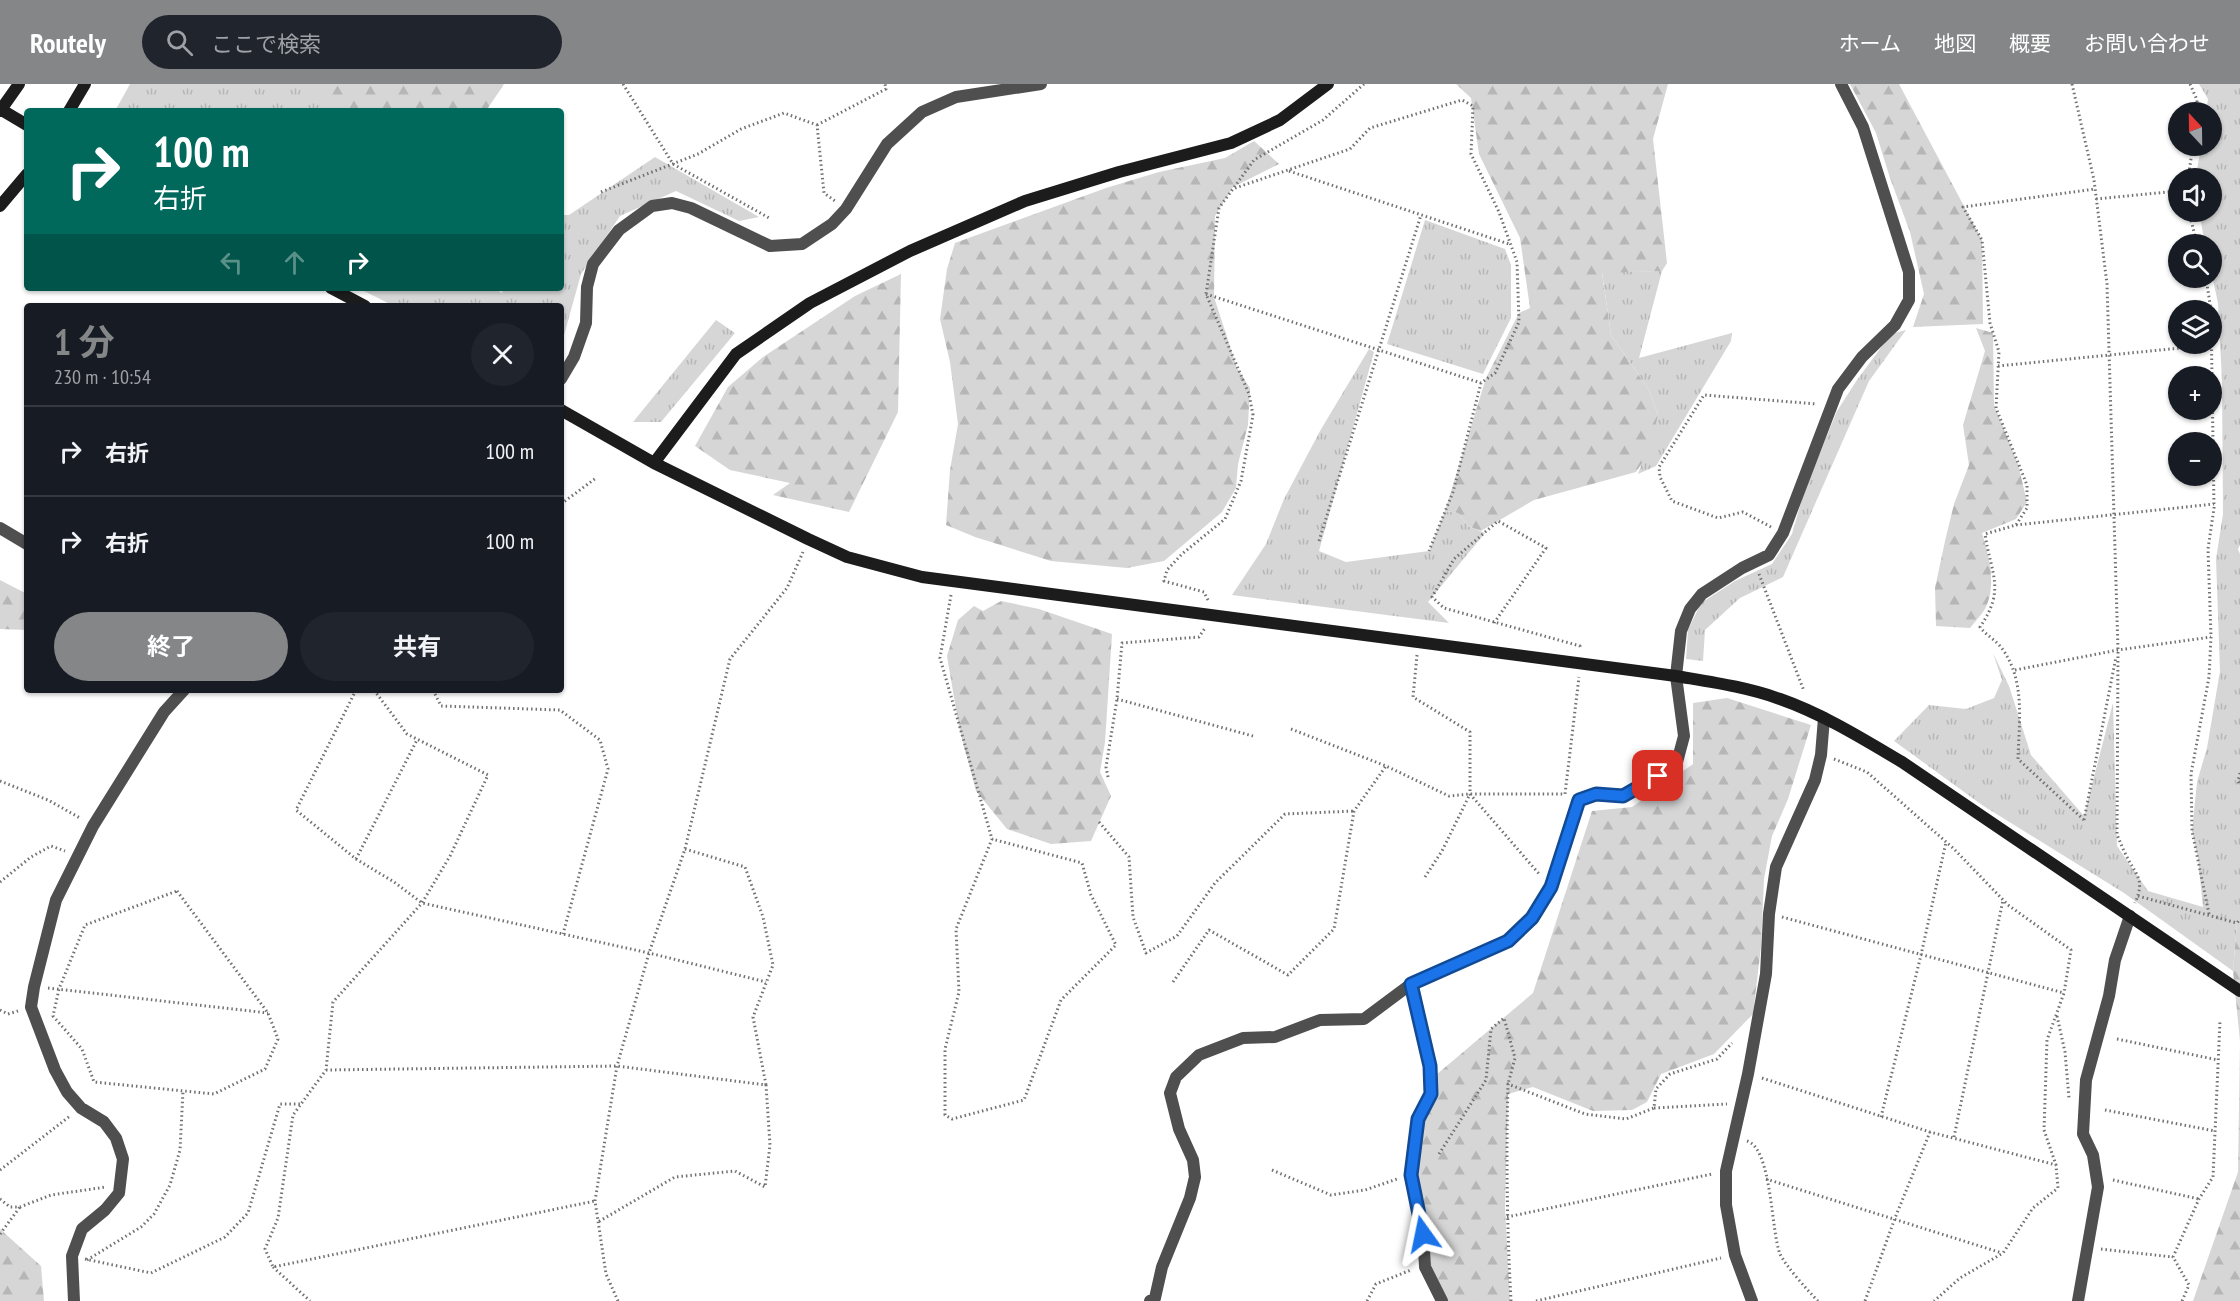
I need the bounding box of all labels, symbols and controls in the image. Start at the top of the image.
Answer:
search box [142,15,562,69]
text: Routely [30,24,106,61]
icon: search [163,26,196,59]
text: ここで検索 [211,30,321,58]
text: ホーム [1839,30,1901,57]
text: 地図 [1934,30,1976,57]
text: 概要 [2009,30,2051,57]
text: お問い合わせ [2084,30,2210,57]
north arrow [2168,102,2222,156]
map controls [2168,102,2222,486]
text: 100 m [153,124,250,179]
icon: right [54,132,132,210]
button: sound [2168,168,2222,222]
text: 右折 [153,181,207,215]
button: search [2168,234,2222,288]
icon: left [215,246,248,279]
icon: ahead [278,246,311,279]
icon: right [341,246,374,279]
button: layers [2168,300,2222,354]
text: 1 分 [54,318,115,365]
button: close [471,323,534,386]
text: 230 m · 10:54 [54,364,151,390]
button: + [2168,366,2222,420]
button: − [2168,432,2222,486]
icon: right [54,435,87,468]
text: 100 m [485,437,534,465]
text: 右折 [105,439,149,467]
icon: right [54,525,87,558]
text: 100 m [485,527,534,555]
text: 右折 [105,529,149,557]
button: 終了 [54,612,288,681]
button: 共有 [300,612,534,681]
pin [1632,750,1683,801]
icon: arrive [1641,759,1674,792]
position arrow [1391,1202,1455,1266]

